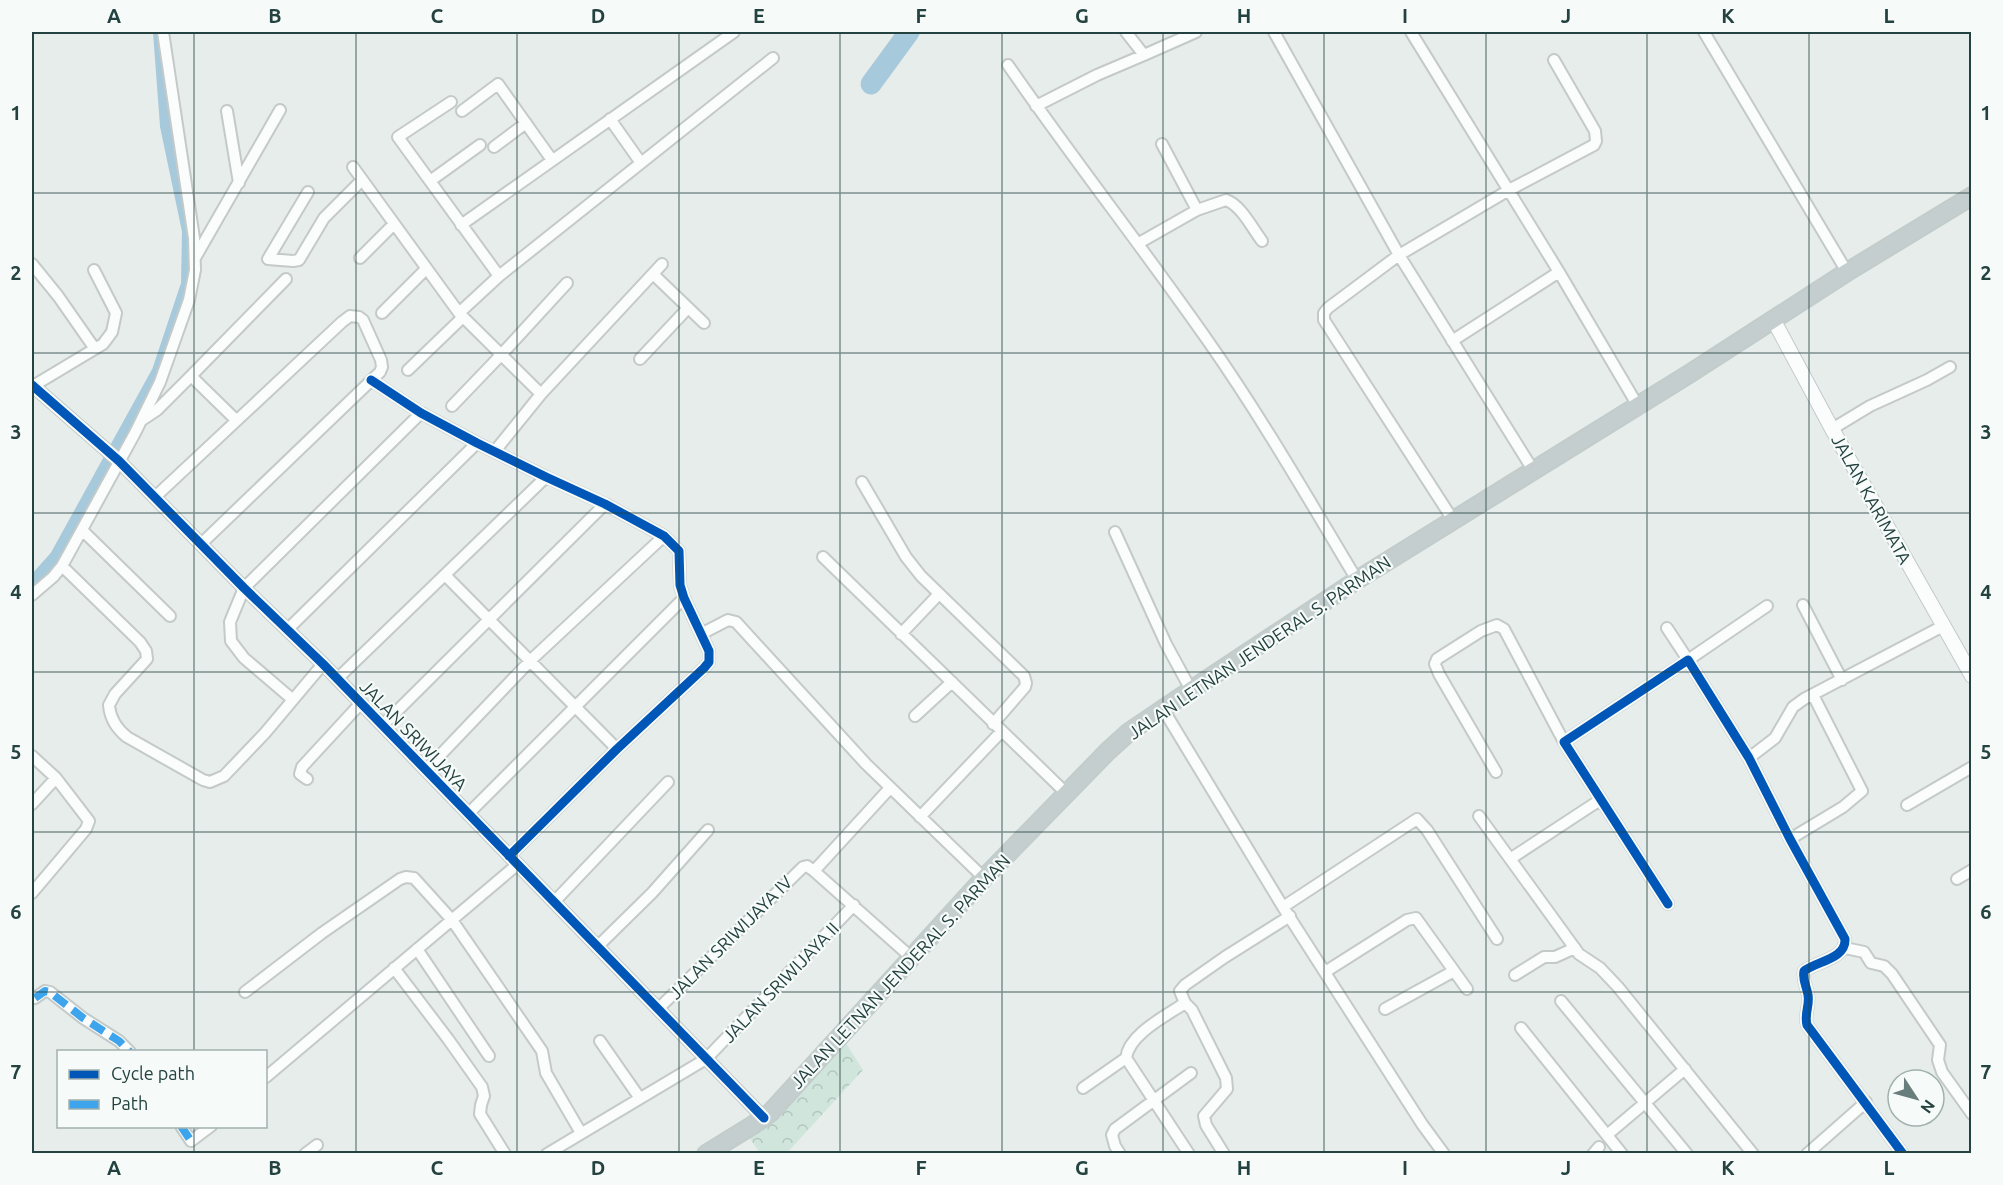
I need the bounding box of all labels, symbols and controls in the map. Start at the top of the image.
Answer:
text: A [107,4,121,27]
text: B [268,4,282,27]
text: C [431,4,444,27]
text: D [591,4,605,27]
text: E [753,4,765,27]
text: F [915,4,927,27]
text: G [1075,4,1089,27]
text: H [1237,4,1251,27]
text: I [1402,4,1408,27]
text: J [1561,4,1571,27]
text: K [1721,4,1735,27]
text: L [1884,4,1895,27]
text: 1 [10,101,22,124]
text: 1 [1980,101,1992,124]
text: 2 [10,261,22,284]
text: 2 [1980,261,1992,284]
text: 3 [10,420,22,443]
text: 3 [1980,420,1992,443]
street label: JALAN KARIMATA [1828,431,1916,568]
street label: JALAN LETNAN JENDERAL S. PARMAN [1124,551,1394,743]
text: 4 [10,580,22,603]
text: 4 [1980,580,1992,603]
street label: JALAN SRIWIJAYA [356,676,472,794]
text: 5 [10,740,22,763]
text: 5 [1980,740,1992,763]
street label: JALAN LETNAN JENDERAL S. PARMAN [786,850,1014,1092]
street label: JALAN SRIWIJAYA IV [664,871,796,1003]
text: 6 [10,900,22,923]
text: 6 [1980,900,1992,923]
street label: JALAN SRIWIJAYA II [718,918,842,1046]
legend [57,1050,267,1128]
text: 7 [10,1060,22,1083]
text: 7 [1980,1060,1992,1083]
text: Cycle path [111,1063,195,1083]
north arrow [1886,1068,1946,1128]
text: Path [111,1093,148,1113]
text: N [1917,1097,1939,1117]
text: A [107,1156,121,1179]
text: B [268,1156,282,1179]
text: C [431,1156,444,1179]
text: D [591,1156,605,1179]
text: E [753,1156,765,1179]
text: F [915,1156,927,1179]
text: G [1075,1156,1089,1179]
text: H [1237,1156,1251,1179]
text: I [1402,1156,1408,1179]
text: J [1561,1156,1571,1179]
text: K [1721,1156,1735,1179]
text: L [1884,1156,1895,1179]

